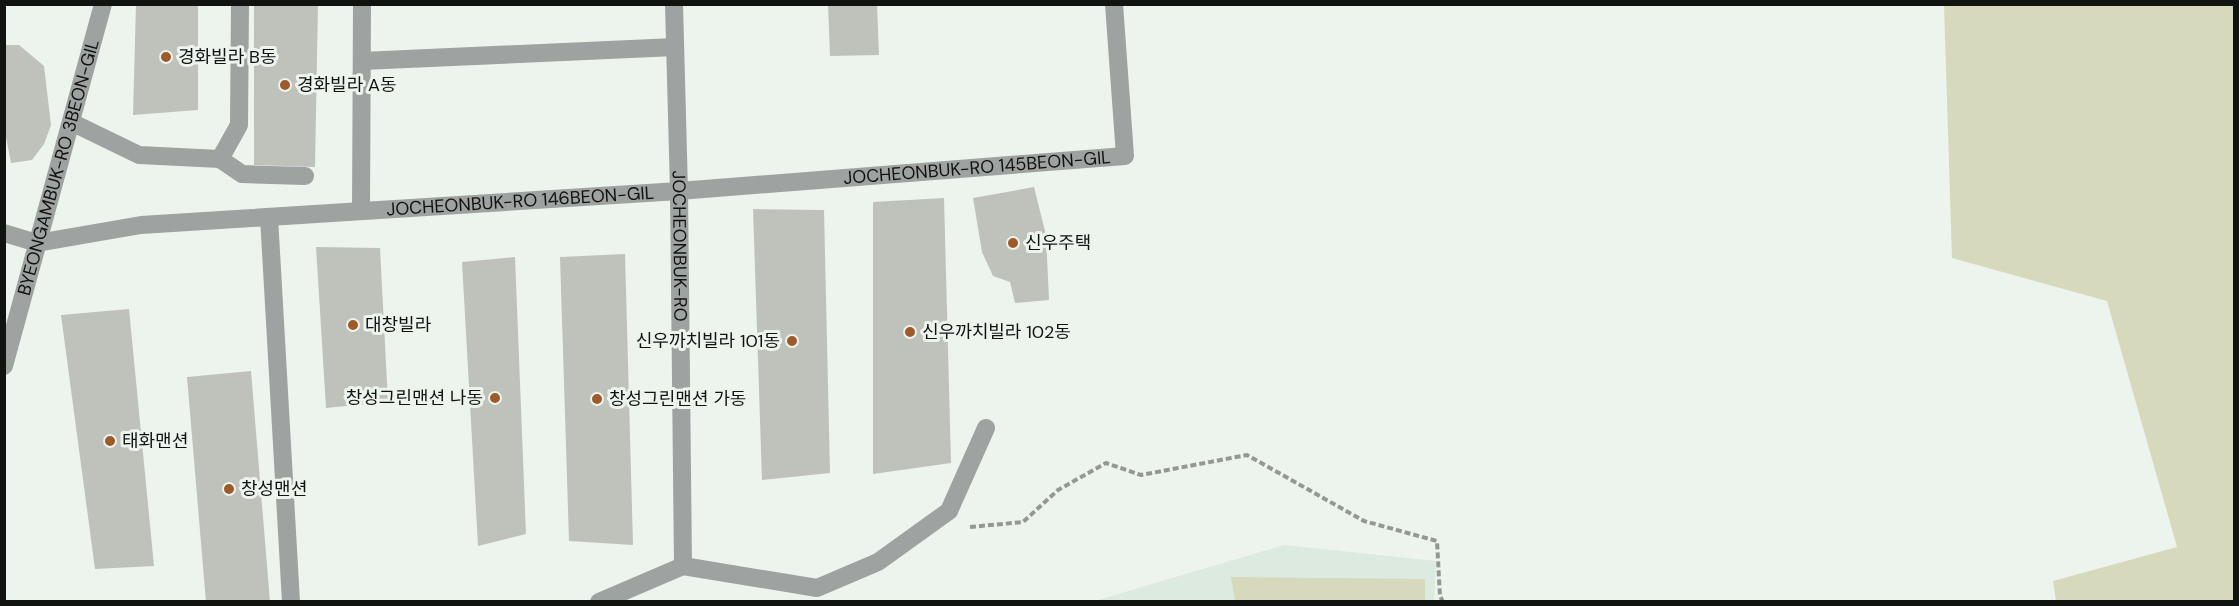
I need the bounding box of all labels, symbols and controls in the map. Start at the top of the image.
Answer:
street label: BYEONGAMBUK-RO 3BEON-GIL [12,37,105,298]
place label: 경화빌라 B동 [178,45,276,69]
marker: 경화빌라 B동 [159,50,173,64]
place label: 경화빌라 A동 [297,73,397,97]
marker: 경화빌라 A동 [278,78,292,92]
street label: JOCHEONBUK-RO 145BEON-GIL [842,145,1112,190]
street label: JOCHEONBUK-RO [666,170,692,322]
street label: JOCHEONBUK-RO 146BEON-GIL [386,181,655,221]
place label: 신우주택 [1025,231,1091,255]
marker: 신우주택 [1006,236,1020,250]
place label: 대창빌라 [365,313,432,337]
marker: 대창빌라 [346,318,360,332]
place label: 신우까치빌라 102동 [922,320,1071,344]
marker: 신우까치빌라 102동 [903,325,917,339]
place label: 신우까치빌라 101동 [636,329,780,353]
marker: 신우까치빌라 101동 [785,334,799,348]
place label: 창성그린맨션 나동 [346,386,483,410]
place label: 창성그린맨션 가동 [609,387,746,411]
marker: 창성그린맨션 나동 [488,391,502,405]
marker: 창성그린맨션 가동 [590,392,604,406]
place label: 태화맨션 [122,429,188,453]
marker: 태화맨션 [103,434,117,448]
place label: 창성맨션 [241,477,307,501]
marker: 창성맨션 [222,482,236,496]

